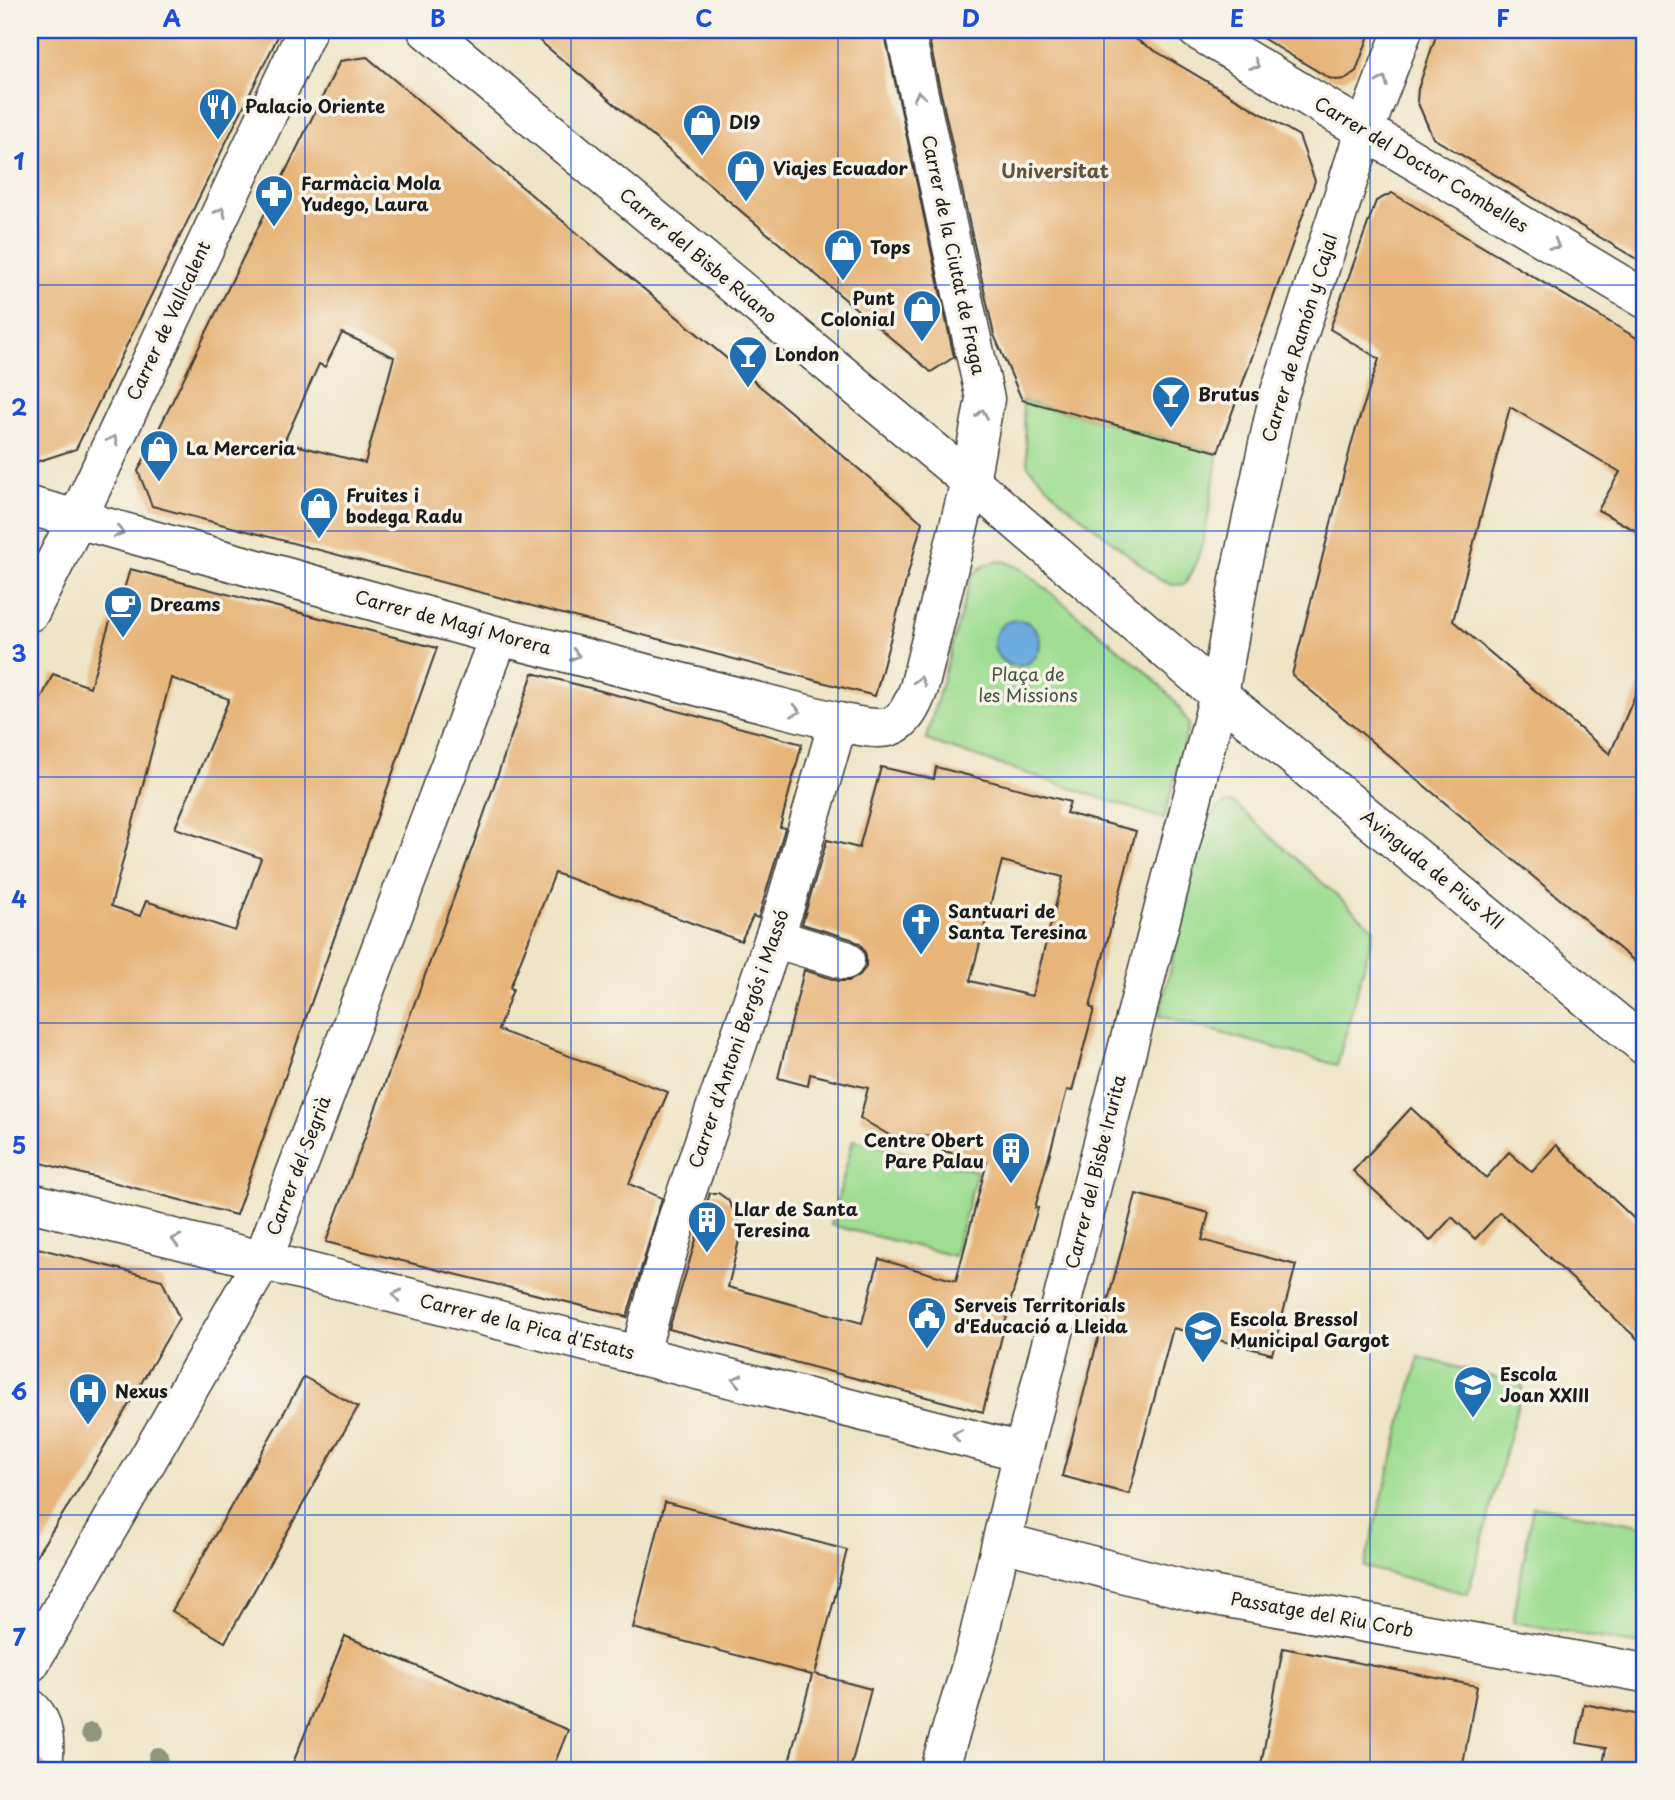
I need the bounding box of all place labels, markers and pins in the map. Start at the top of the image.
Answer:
restaurant icon: Palacio Oriente [197,86,239,141]
place label: Palacio Oriente [245,92,385,119]
shop icon: DI9 [681,102,723,157]
place label: DI9 [729,108,760,135]
shop icon: Viajes Ecuador [725,148,767,203]
place label: Viajes Ecuador [773,154,908,181]
place label: Farmàcia Mola Yudego, Laura [301,169,441,217]
pharmacy icon: Farmàcia Mola Yudego, Laura [253,173,295,228]
shop icon: Tops [822,227,864,282]
place label: Tops [870,233,911,260]
place label: Punt Colonial [821,284,895,332]
shop icon: Punt Colonial [901,288,943,343]
bar icon: London [727,334,769,389]
place label: London [775,340,839,367]
bar icon: Brutus [1150,374,1192,429]
place label: Brutus [1198,380,1259,407]
shop icon: La Merceria [138,428,180,483]
place label: La Merceria [186,434,296,461]
place label: Fruites i bodega Radu [346,481,463,529]
shop icon: Fruites i bodega Radu [298,485,340,540]
cafe icon: Dreams [102,584,144,639]
place label: Dreams [150,590,221,617]
place label: Santuari de Santa Teresina [948,897,1088,945]
church icon: Santuari de Santa Teresina [900,901,942,956]
place label: Centre Obert Pare Palau [864,1126,984,1174]
building icon: Centre Obert Pare Palau [990,1130,1032,1185]
place label: Llar de Santa Teresina [734,1195,858,1243]
building icon: Llar de Santa Teresina [686,1199,728,1254]
place label: Serveis Territorials d'Educació a Lleida [954,1291,1128,1339]
public building icon: Serveis Territorials d'Educació a Lleida [906,1295,948,1350]
place label: Escola Bressol Municipal Gargot [1230,1305,1390,1353]
school or university icon: Escola Bressol Municipal Gargot [1182,1309,1224,1364]
place label: Escola Joan XXIII [1500,1360,1589,1408]
school or university icon: Escola Joan XXIII [1452,1364,1494,1419]
hospital icon: Nexus [67,1371,109,1426]
place label: Nexus [115,1377,168,1404]

